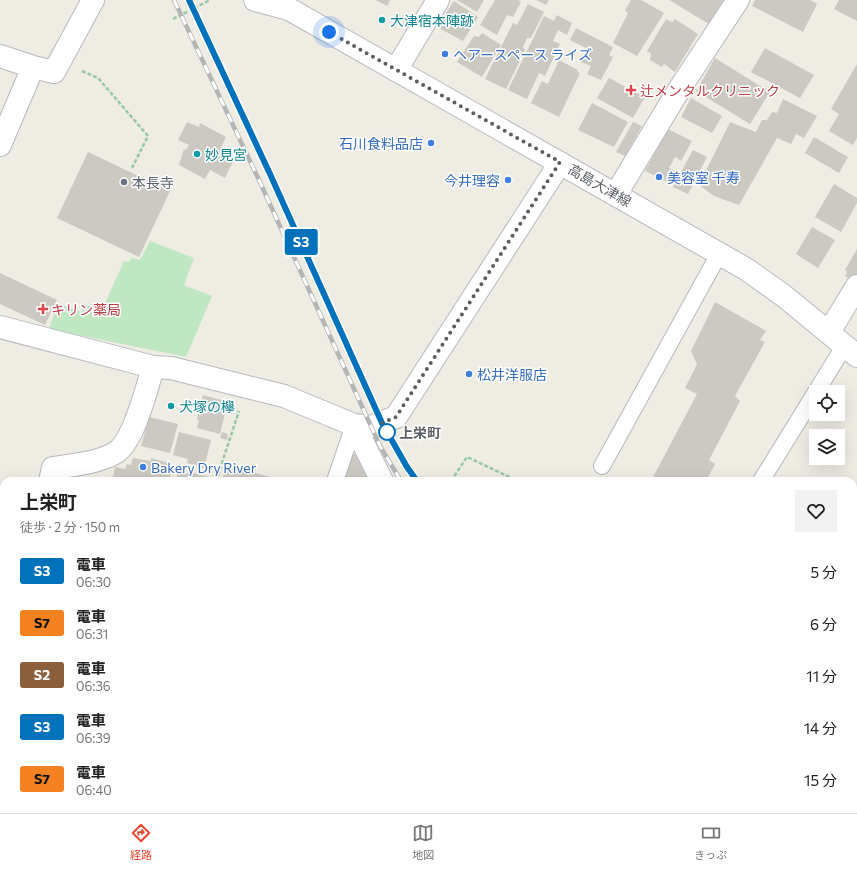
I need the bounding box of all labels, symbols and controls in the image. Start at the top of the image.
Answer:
place label: 大津宿本陣跡 [390,12,474,29]
marker: 大津宿本陣跡 [377,15,387,25]
your location [319,22,339,42]
place label: ヘアースペース ライズ [453,46,592,63]
marker: ヘアースペース ライズ [440,49,450,59]
place label: 辻メンタルクリニック [640,82,780,99]
marker: 辻メンタルクリニック [625,84,637,96]
place label: 石川食料品店 [339,135,423,152]
marker: 石川食料品店 [426,138,436,148]
place label: 妙見宮 [205,146,247,163]
marker: 妙見宮 [192,149,202,159]
street label: 高島大津線 [565,160,635,210]
place label: 美容室 千寿 [667,169,740,186]
place label: 今井理容 [444,172,500,189]
marker: 美容室 千寿 [654,172,664,182]
place label: 本長寺 [132,174,174,191]
marker: 今井理容 [503,175,513,185]
marker: 本長寺 [119,177,129,187]
line badge: S3 [283,229,319,255]
text: S3 [293,233,309,250]
place label: キリン薬局 [51,301,121,318]
marker: キリン薬局 [38,304,48,314]
place label: 松井洋服店 [477,366,547,383]
marker: 松井洋服店 [464,369,474,379]
map controls [809,385,845,465]
button: locate [809,385,845,421]
place label: 犬塚の欅 [179,398,235,415]
marker: 犬塚の欅 [166,401,176,411]
marker: 上栄町 [378,423,396,441]
place label: 上栄町 [399,424,441,441]
button: layers [809,429,845,465]
place label: Bakery Dry River [151,459,257,476]
marker: Bakery Dry River [138,462,148,472]
text: 上栄町 [20,490,77,513]
button: heart [795,490,837,532]
text: 徒歩 · 2 分 · 150 m [20,519,120,535]
text: 電車 [76,555,106,573]
text: S3 [34,562,50,579]
text: 5 分 [811,563,837,581]
text: 06:30 [76,574,111,590]
text: 電車 [76,607,106,625]
text: S7 [34,614,50,631]
text: 6 分 [810,615,837,633]
text: 06:31 [76,626,108,642]
text: 電車 [76,659,106,677]
text: S2 [34,666,50,683]
text: 11 分 [806,667,837,685]
text: 06:36 [76,678,111,694]
text: 電車 [76,711,106,729]
text: S3 [34,718,50,735]
text: 14 分 [804,719,837,737]
text: 06:39 [76,730,111,746]
text: 電車 [76,763,106,781]
text: S7 [34,770,50,787]
text: 15 分 [804,771,837,789]
text: 06:40 [76,782,112,798]
tab: 経路 [130,822,152,862]
tab: 地図 [412,822,434,862]
tab: きっぷ [694,822,727,862]

